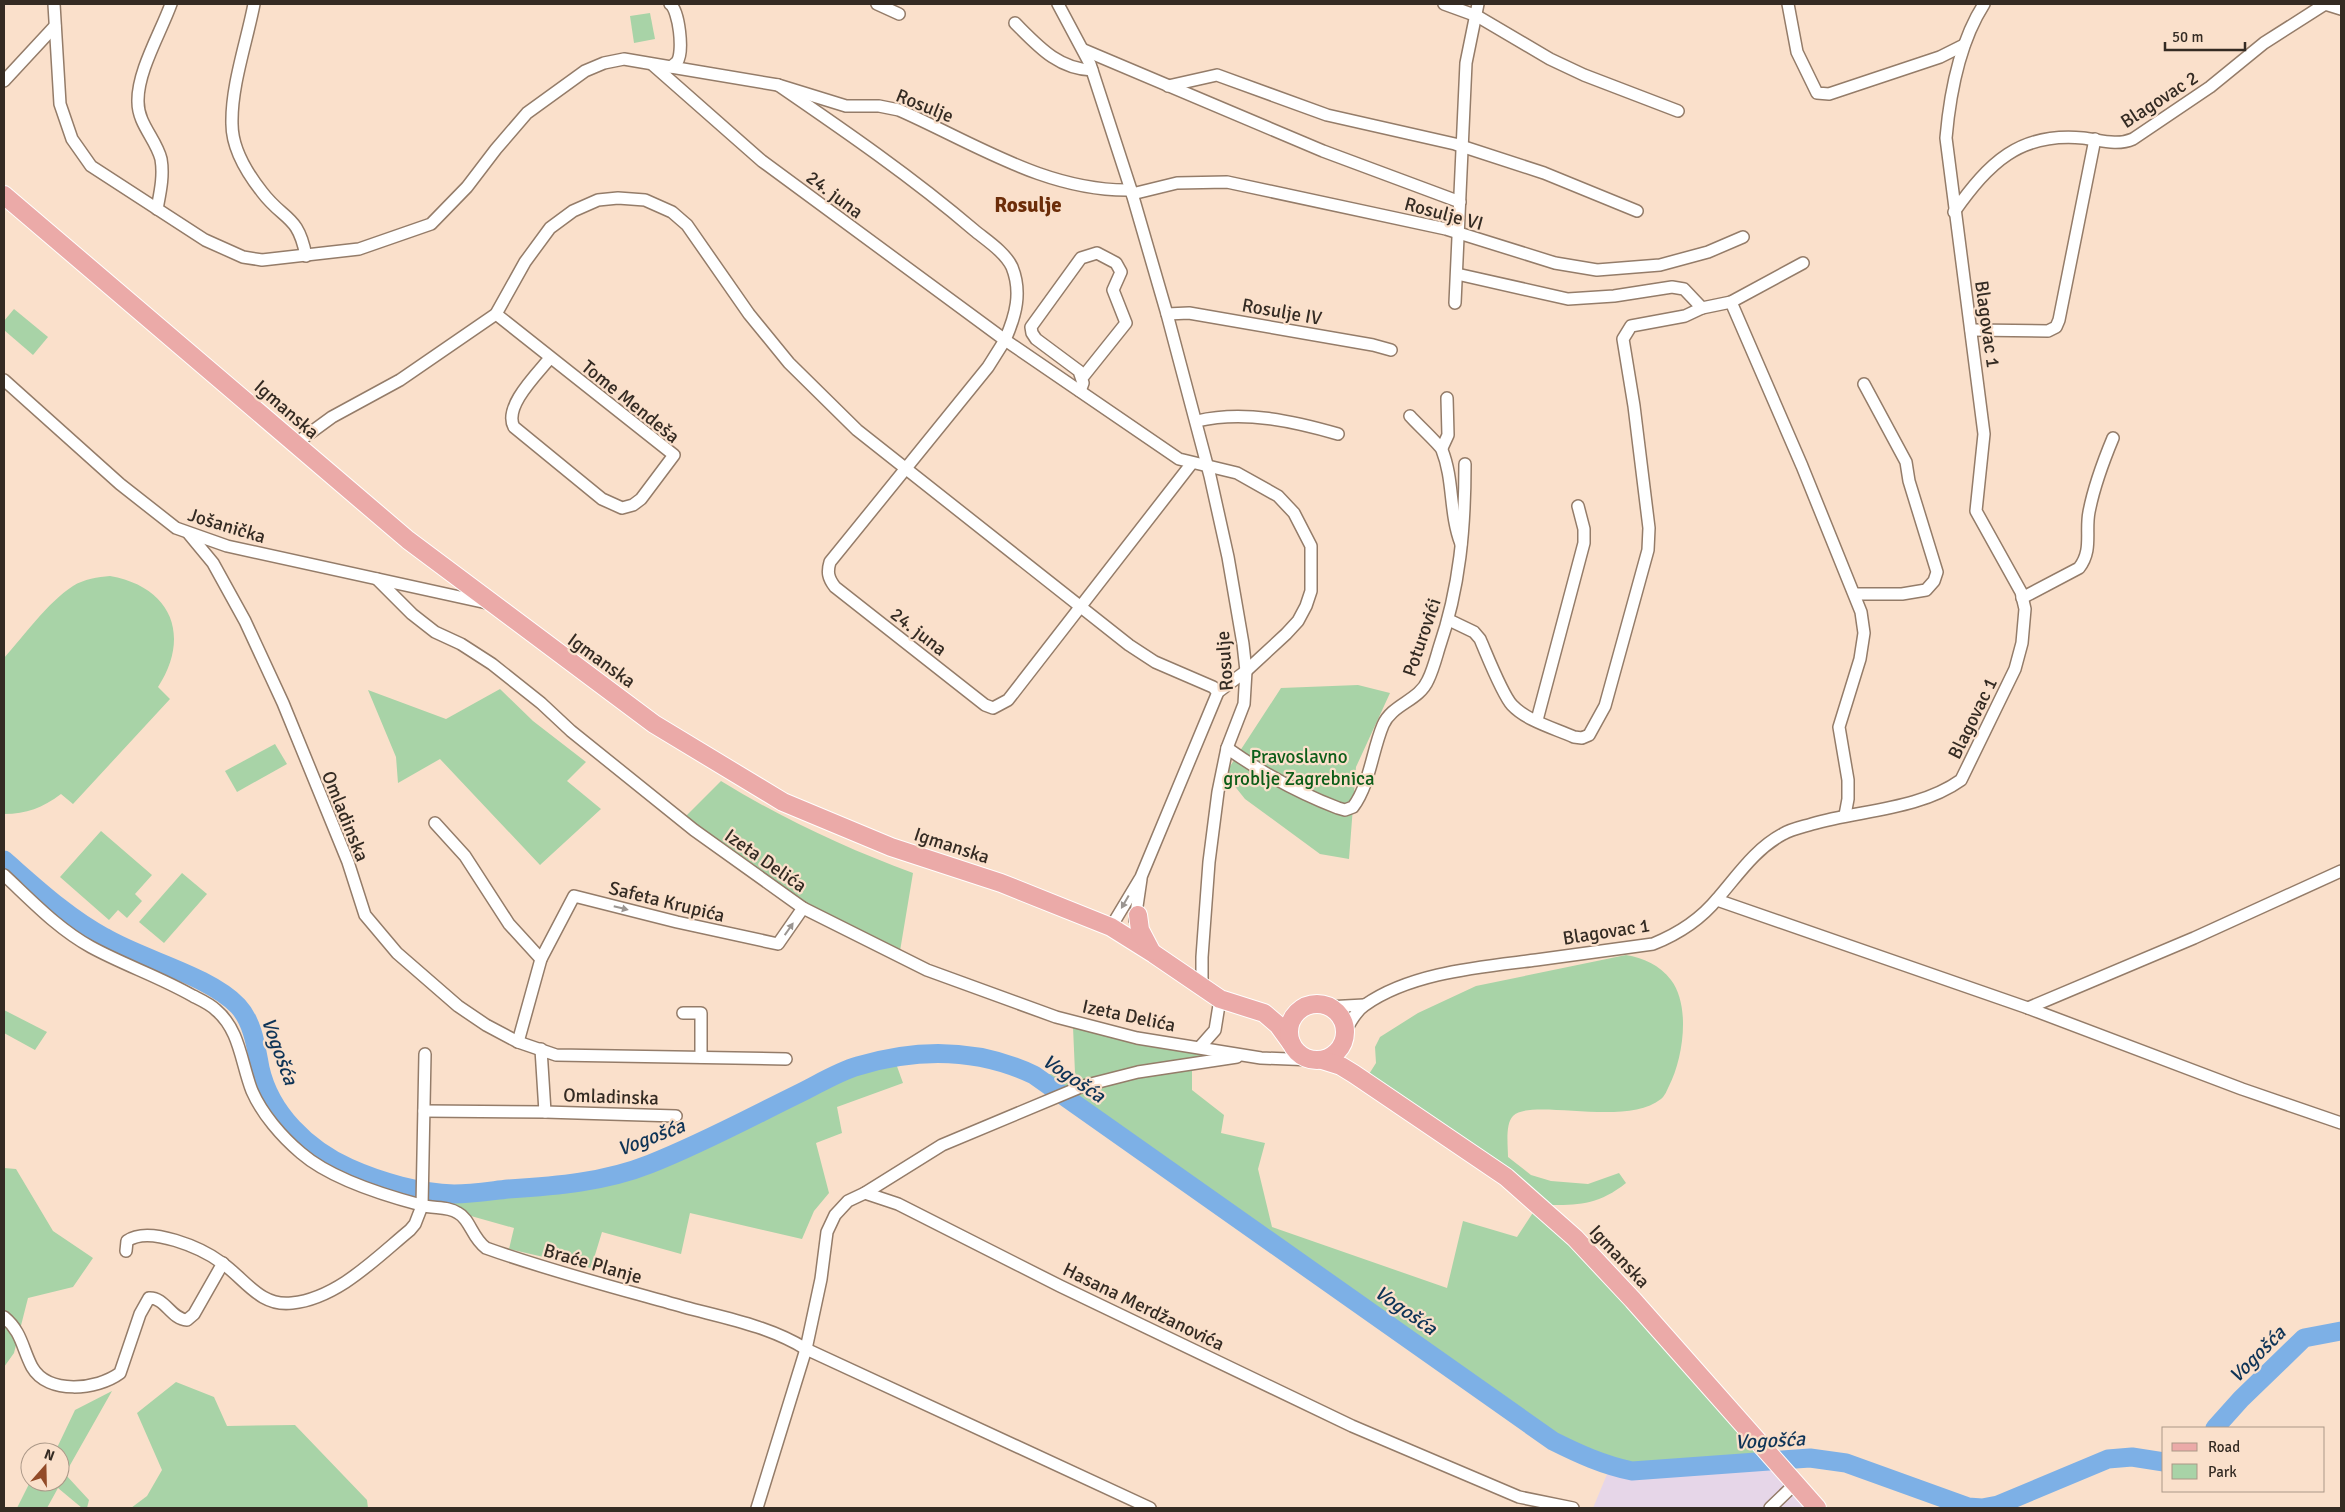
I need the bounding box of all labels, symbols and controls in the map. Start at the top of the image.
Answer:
scale bar [2165,20,2245,52]
text: 50 m [2172,28,2203,46]
street label: Blagovac 2 [2116,66,2203,134]
street label: Rosulje [892,84,957,128]
street label: 24. juna [801,166,868,224]
district label: Rosulje [994,192,1062,218]
street label: Rosulje VI [1402,192,1486,236]
street label: Blagovac 1 [1969,279,2005,369]
street label: Rosulje IV [1240,293,1324,331]
street label: Tome Mendeša [576,355,684,449]
street label: Igmanska [249,375,324,444]
street label: Jošanička [185,503,268,549]
street label: Poturovići [1397,595,1447,680]
street label: 24. juna [885,602,952,661]
street label: Igmanska [563,628,640,694]
street label: Rosulje [1211,630,1239,692]
street label: Blagovac 1 [1943,674,2003,763]
park label: Pravoslavno groblje Zagrebnica [1223,745,1375,791]
street label: Omladinska [316,767,374,865]
street label: Igmanska [911,822,993,869]
street label: Izeta Delića [720,824,811,898]
street label: Safeta Krupića [606,876,727,928]
one-way arrow [1121,895,1130,908]
one-way arrow [614,904,629,912]
street label: Blagovac 1 [1561,913,1651,951]
one-way arrow [784,922,794,936]
street label: Izeta Delića [1080,994,1178,1038]
water label: Vogošća [256,1014,304,1089]
water label: Vogošća [1038,1048,1111,1109]
street label: Omladinska [563,1083,659,1111]
water label: Vogošća [614,1113,689,1162]
street label: Igmanska [1584,1220,1655,1293]
street label: Braće Planje [541,1238,645,1289]
street label: Hasana Merdžanovića [1059,1257,1228,1356]
water label: Vogošća [1370,1280,1442,1341]
water label: Vogošća [2224,1320,2292,1388]
water label: Vogošća [1734,1426,1807,1455]
legend [2162,1427,2325,1492]
text: Road [2208,1438,2240,1456]
north arrow [20,1442,70,1492]
text: N [42,1446,57,1465]
text: Park [2208,1463,2237,1481]

